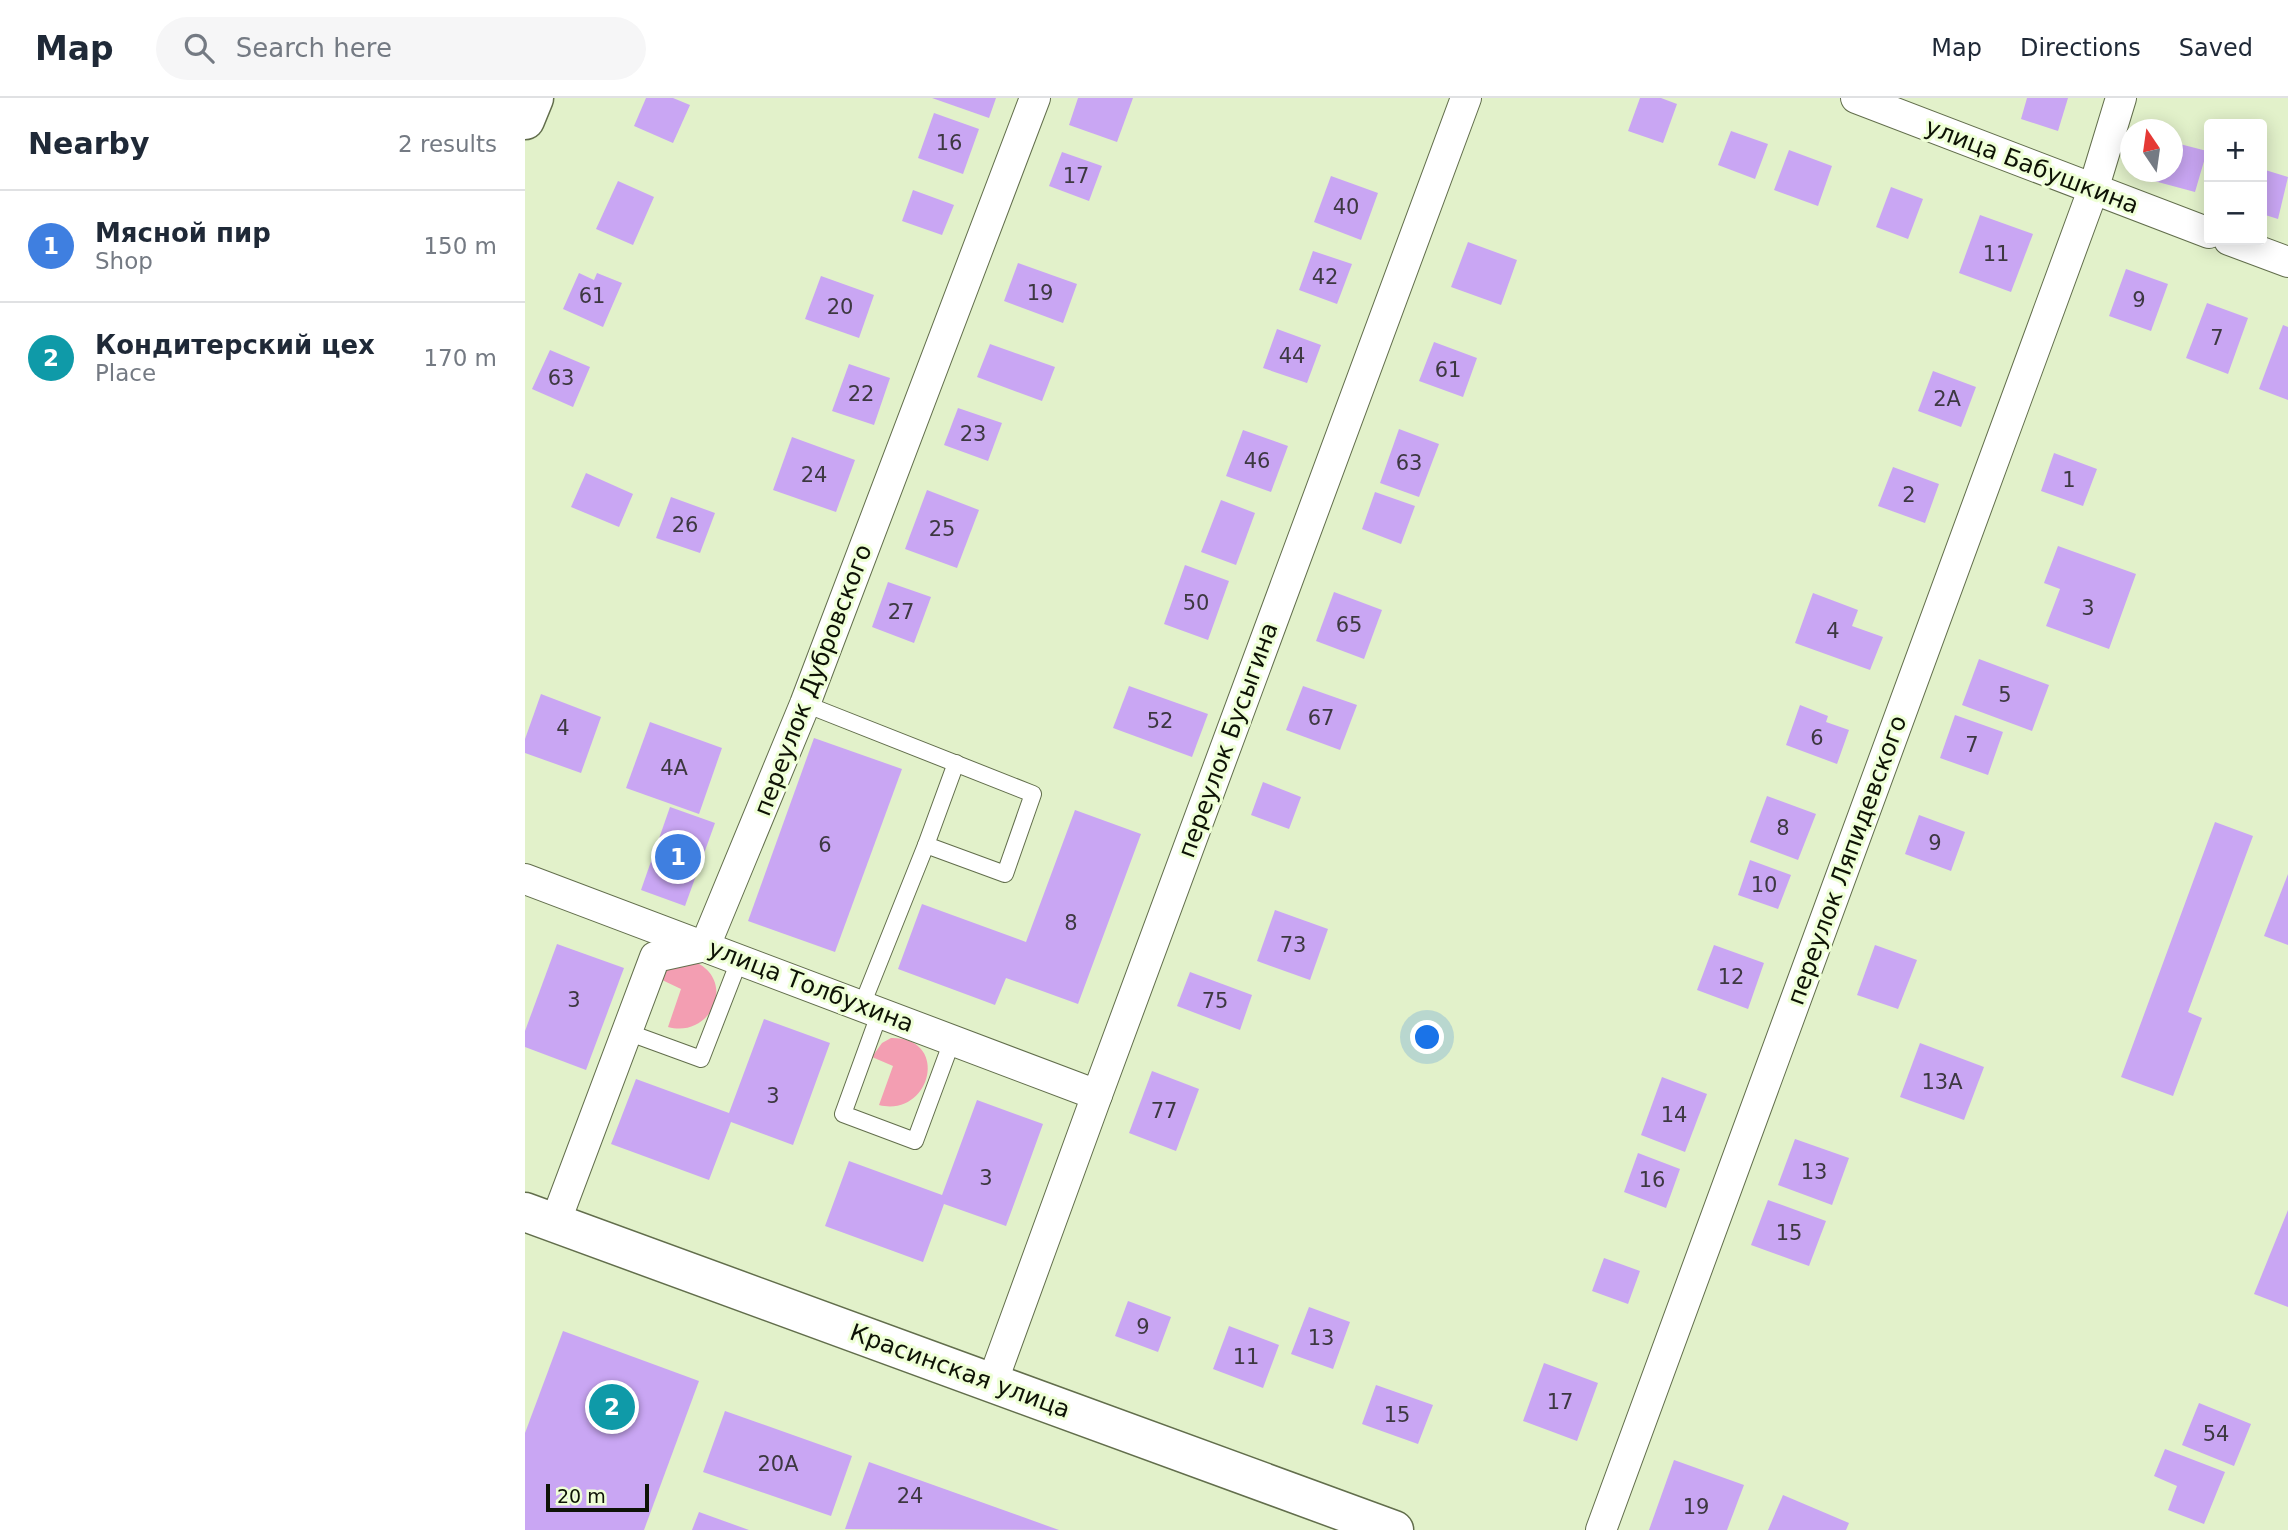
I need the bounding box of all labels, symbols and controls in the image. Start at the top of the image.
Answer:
search box [156,17,646,80]
text: Map [35,29,114,68]
icon: search [180,29,218,67]
text: Search here [236,33,392,63]
text: Map [1931,34,1982,62]
text: Directions [2020,34,2141,62]
text: Saved [2179,34,2253,62]
street label: улица Бабушкина [1921,112,2143,220]
north arrow [2120,119,2183,182]
map controls [2204,119,2267,245]
button: + [2204,119,2267,182]
text: Nearby [28,126,150,161]
text: 2 results [398,131,497,157]
house number: 16 [936,131,962,155]
house number: 17 [1063,164,1089,188]
button: − [2204,182,2267,245]
house number: 40 [1333,195,1359,219]
text: Мясной пир [95,218,271,248]
text: 1 [43,233,59,259]
text: 150 m [423,233,497,259]
house number: 11 [1983,242,2009,266]
text: Shop [95,248,153,274]
house number: 42 [1312,265,1338,289]
house number: 19 [1027,281,1053,305]
house number: 61 [579,284,605,308]
house number: 9 [2132,288,2146,312]
house number: 20 [827,295,853,319]
house number: 7 [2210,326,2224,350]
text: Кондитерский цех [95,330,375,360]
house number: 44 [1279,344,1305,368]
text: 2 [43,345,59,371]
text: 170 m [423,345,497,371]
house number: 61 [1435,358,1461,382]
text: Place [95,360,156,386]
house number: 63 [548,366,574,390]
house number: 22 [848,382,874,406]
house number: 2А [1933,387,1961,411]
house number: 23 [960,422,986,446]
house number: 46 [1244,449,1270,473]
house number: 63 [1396,451,1422,475]
house number: 24 [801,463,827,487]
house number: 1 [2062,468,2076,492]
house number: 2 [1902,483,1916,507]
house number: 26 [672,513,698,537]
house number: 25 [929,517,955,541]
street label: переулок Дубровского [748,540,878,820]
house number: 50 [1183,591,1209,615]
house number: 3 [2081,596,2095,620]
house number: 27 [888,600,914,624]
house number: 65 [1336,613,1362,637]
street label: переулок Бусыгина [1172,619,1284,861]
house number: 4 [1826,619,1840,643]
house number: 5 [1998,683,2012,707]
house number: 67 [1308,706,1334,730]
house number: 52 [1147,709,1173,733]
street label: переулок Ляпидевского [1782,712,1912,1008]
house number: 4 [556,716,570,740]
house number: 6 [1810,726,1824,750]
house number: 7 [1965,733,1979,757]
house number: 4А [660,756,688,780]
house number: 8 [1776,816,1790,840]
pin: 1 [655,831,701,883]
house number: 9 [1928,831,1942,855]
house number: 6 [818,833,832,857]
house number: 10 [1751,873,1777,897]
house number: 8 [1064,911,1078,935]
house number: 73 [1280,933,1306,957]
street label: улица Толбухина [704,934,918,1038]
house number: 12 [1718,965,1744,989]
house number: 3 [567,988,581,1012]
house number: 75 [1202,989,1228,1013]
your location [1410,1020,1444,1054]
house number: 13А [1921,1070,1963,1094]
house number: 3 [766,1084,780,1108]
house number: 77 [1151,1099,1177,1123]
house number: 14 [1661,1103,1687,1127]
house number: 13 [1801,1160,1827,1184]
house number: 3 [979,1166,993,1190]
house number: 16 [1639,1168,1665,1192]
house number: 15 [1776,1221,1802,1245]
house number: 9 [1136,1315,1150,1339]
street label: Красинская улица [846,1318,1074,1424]
house number: 13 [1308,1326,1334,1350]
house number: 11 [1233,1345,1259,1369]
pin: 2 [589,1381,635,1433]
house number: 17 [1547,1390,1573,1414]
house number: 15 [1384,1403,1410,1427]
house number: 54 [2203,1422,2229,1446]
house number: 20А [757,1452,799,1476]
scale bar [546,1481,649,1513]
house number: 24 [897,1484,923,1508]
text: 20 m [557,1485,606,1507]
house number: 19 [1683,1495,1709,1519]

